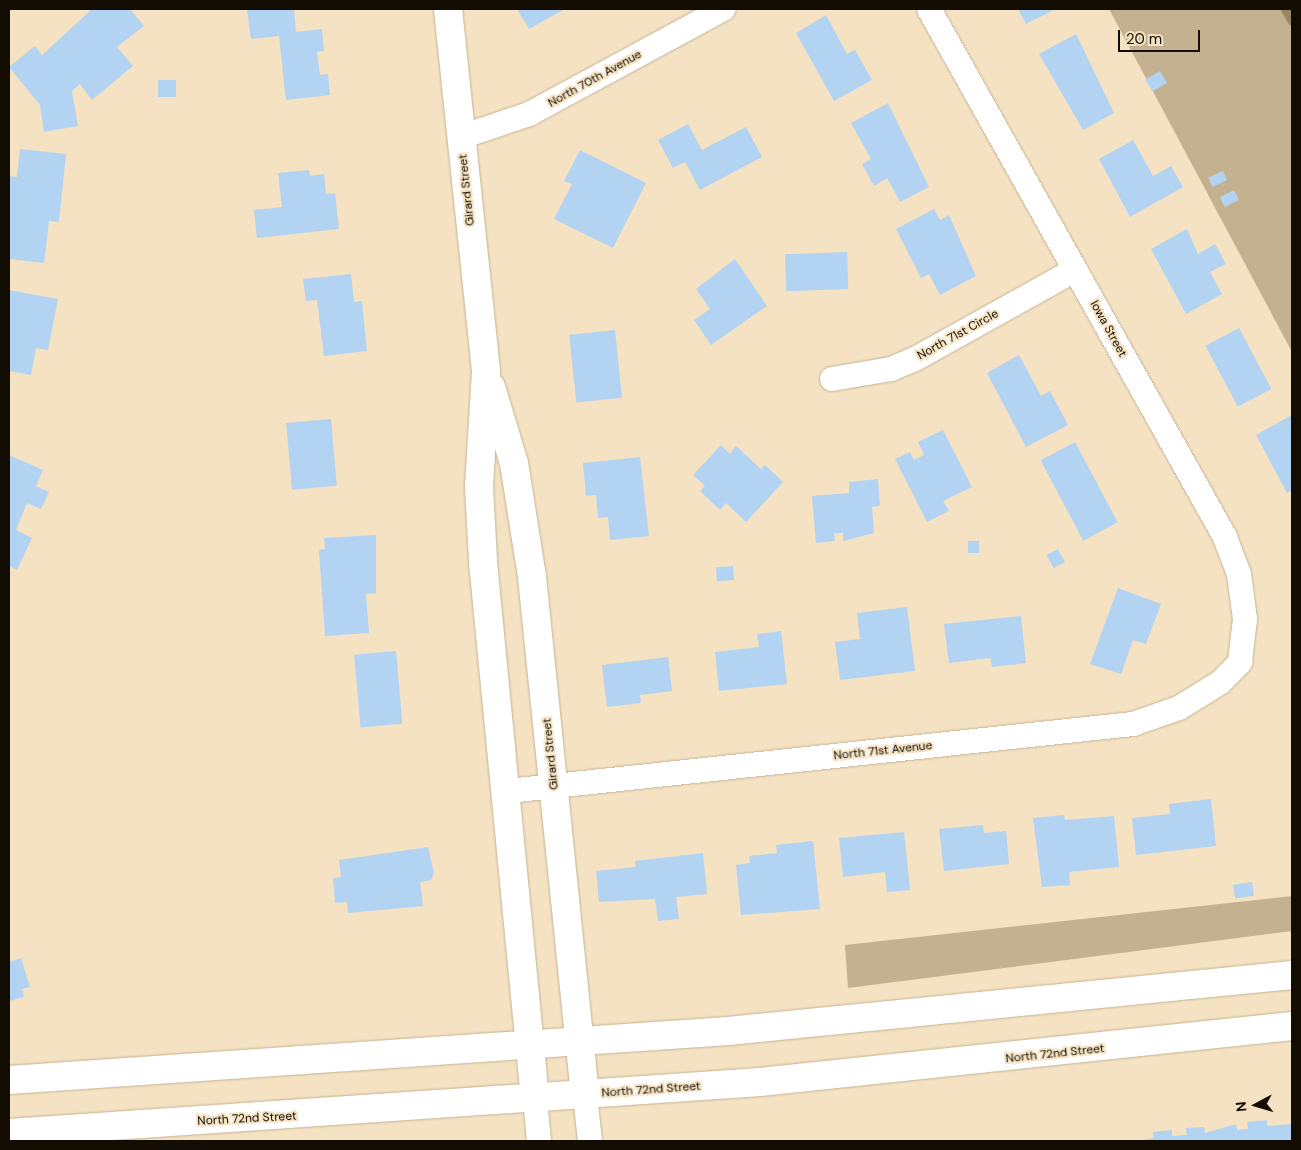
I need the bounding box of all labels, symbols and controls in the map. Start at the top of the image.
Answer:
scale bar [1121,20,1204,52]
text: 20 m [1126,29,1162,49]
street label: North 70th Avenue [546,47,644,111]
street label: Girard Street [456,154,478,226]
street label: Iowa Street [1087,298,1129,360]
street label: North 71st Circle [915,307,1001,363]
street label: Girard Street [540,718,562,790]
street label: North 71st Avenue [833,739,933,763]
street label: North 72nd Street [1005,1042,1105,1066]
street label: North 72nd Street [601,1079,701,1101]
north arrow [1231,1080,1281,1130]
text: N [1232,1101,1251,1113]
street label: North 72nd Street [197,1109,297,1129]

